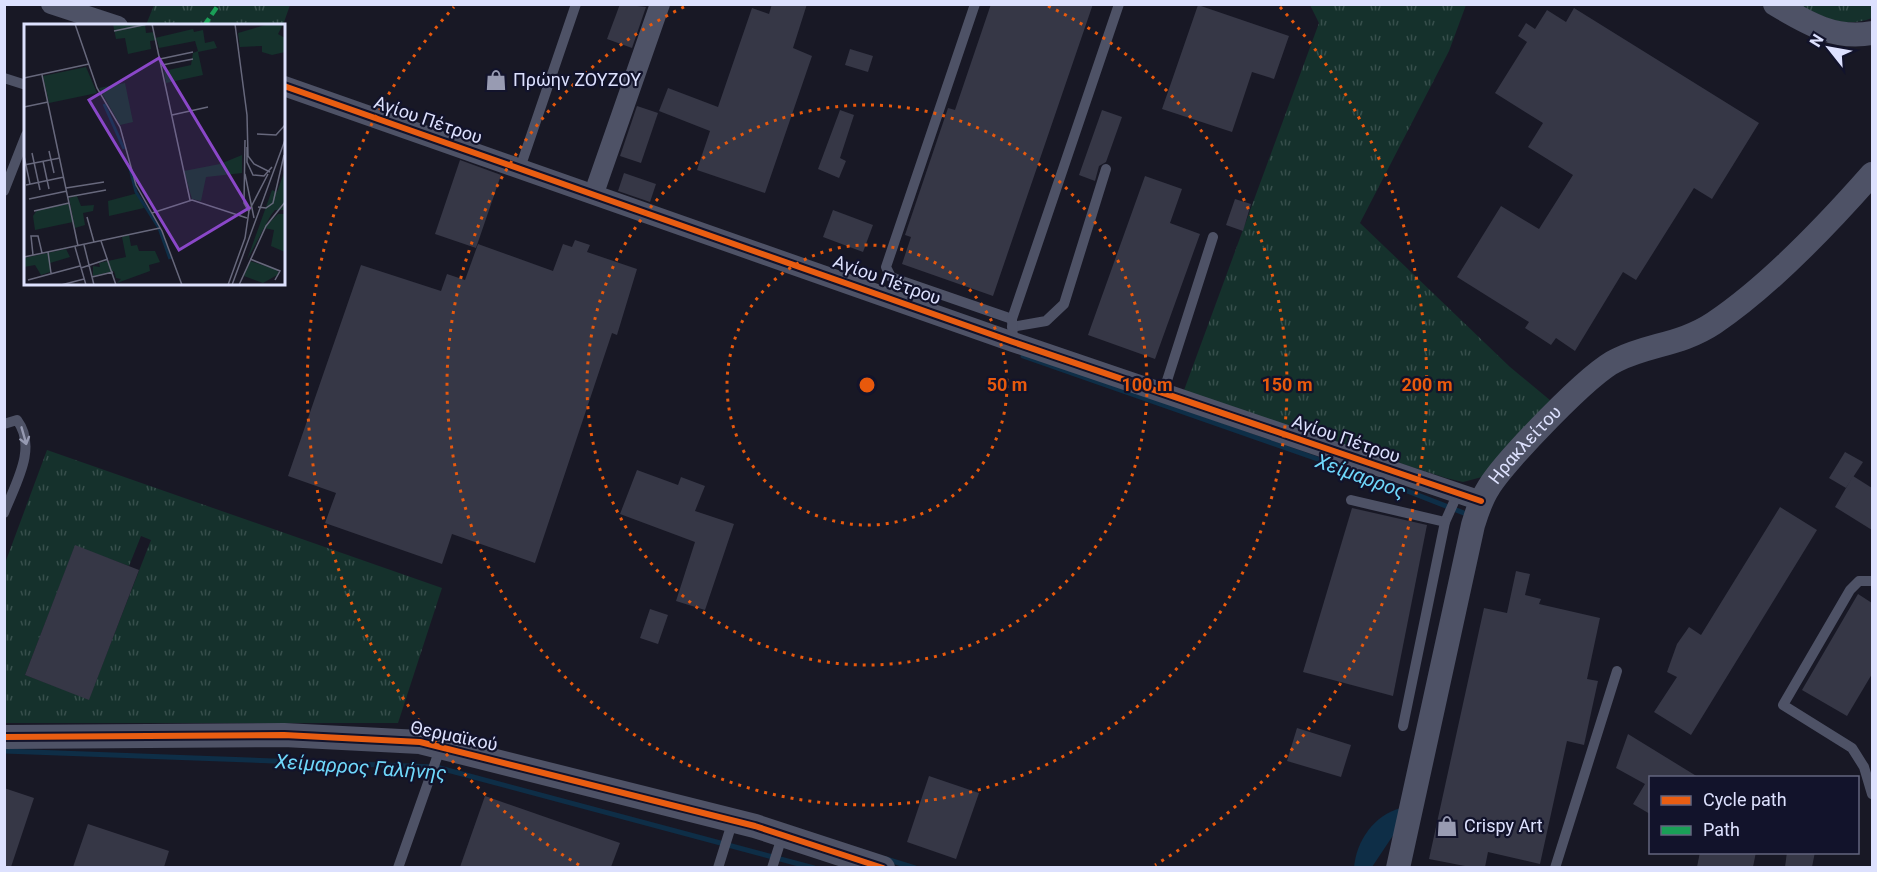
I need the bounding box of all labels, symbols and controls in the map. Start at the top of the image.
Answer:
north arrow [1799,18,1859,78]
inset map [24,24,285,285]
text: N [1806,31,1828,50]
shop icon: Πρώην ΖΟΥΖΟΥ [484,68,508,92]
place label: Πρώην ΖΟΥΖΟΥ [513,69,641,90]
street label: Αγίου Πέτρου [371,91,485,148]
street label: Αγίου Πέτρου [831,250,944,309]
text: 50 m [987,374,1027,395]
text: 100 m [1121,374,1173,395]
text: 150 m [1261,374,1313,395]
text: 200 m [1401,374,1453,395]
centre of rings [857,375,877,395]
street label: Ηρακλείτου [1484,401,1565,488]
street label: Αγίου Πέτρου [1289,410,1403,467]
one-way arrow [18,426,30,445]
water label: Χείμαρρος [1312,448,1409,503]
street label: Θερμαϊκού [409,716,500,755]
water label: Χείμαρρος Γαλήνης [273,749,448,785]
legend [1649,776,1859,854]
text: Cycle path [1703,789,1787,810]
shop icon: Crispy Art [1435,814,1459,838]
place label: Crispy Art [1464,815,1543,836]
text: Path [1703,819,1740,840]

